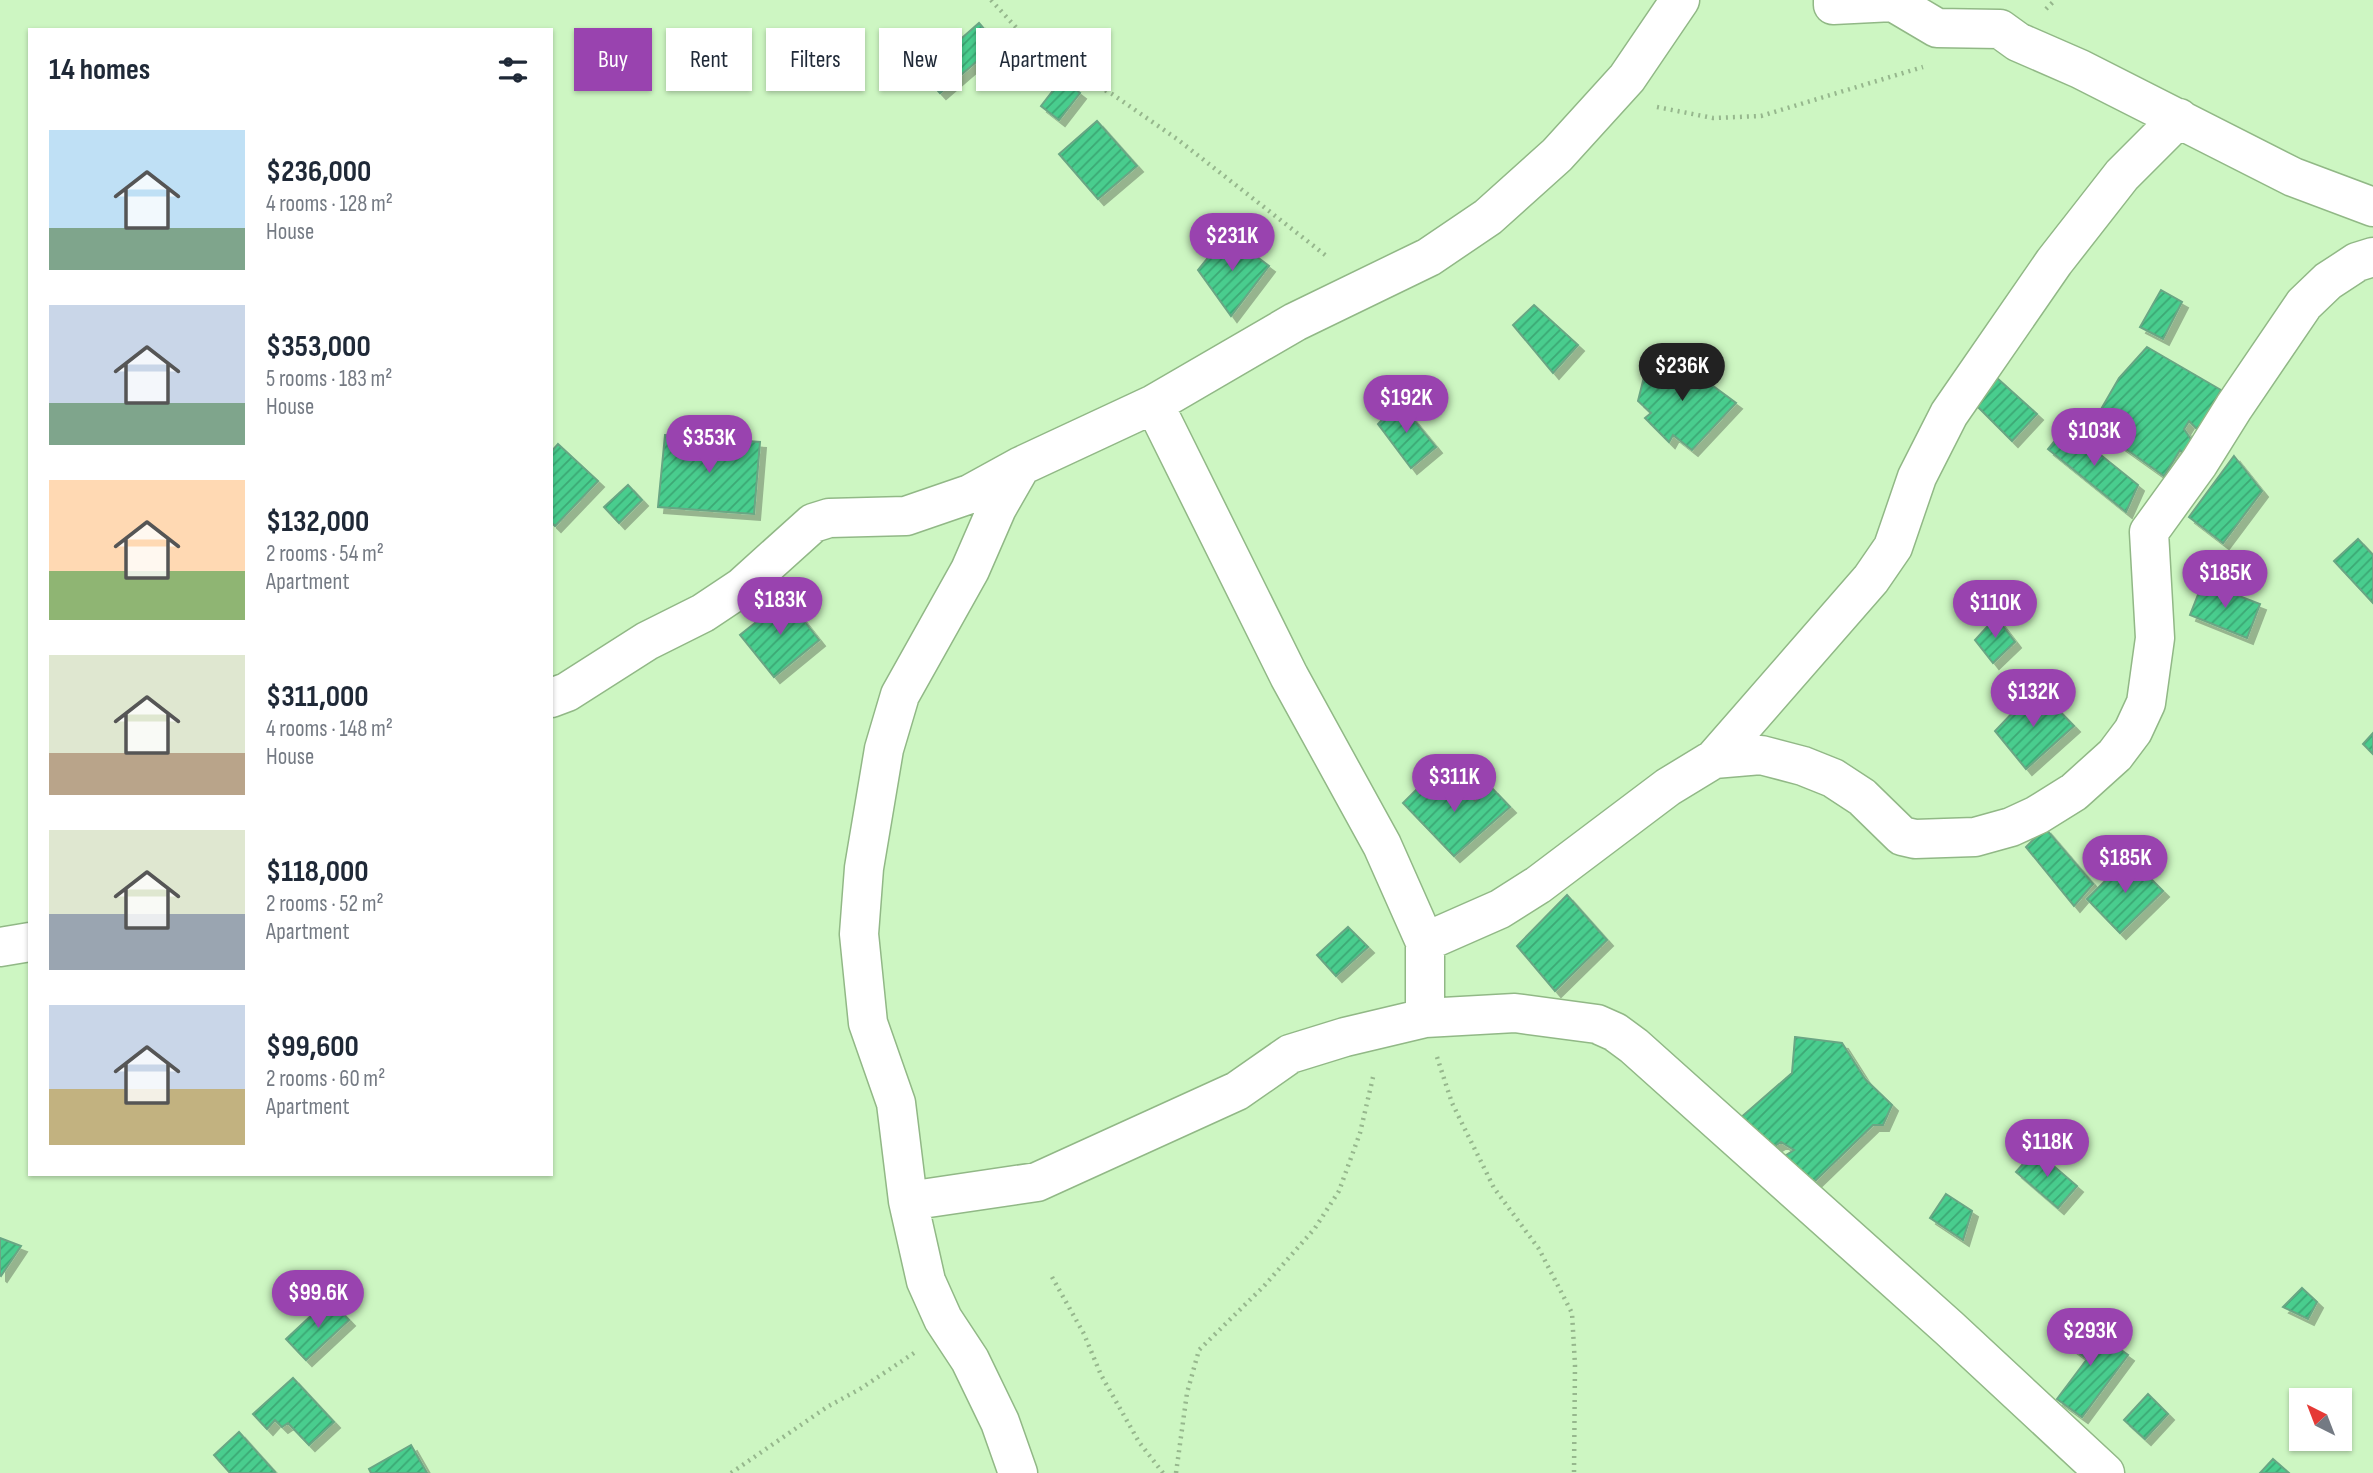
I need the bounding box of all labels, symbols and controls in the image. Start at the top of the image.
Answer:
chip: Buy [574,28,652,91]
chip: Rent [666,28,752,91]
chip: Filters [766,28,865,91]
chip: New [879,28,962,91]
chip: Apartment [976,28,1111,91]
icon: filters [494,51,532,89]
text: 14 homes [49,52,150,88]
text: $236,000 [266,154,371,190]
icon: home [105,158,189,242]
text: 4 rooms · 128 m² [266,190,393,218]
pin: $231K [1183,214,1281,273]
text: House [266,218,314,246]
text: $231K [1206,222,1258,250]
text: $353,000 [266,329,371,365]
icon: home [105,333,189,417]
pin: $236K [1633,344,1731,403]
text: $236K [1655,352,1709,380]
text: 5 rooms · 183 m² [266,365,392,393]
pin: $192K [1357,376,1455,435]
text: $192K [1379,384,1433,412]
text: House [266,393,314,421]
pin: $103K [2045,408,2143,468]
pin: $353K [660,416,758,475]
text: $103K [2067,417,2121,445]
text: $353K [682,424,736,452]
text: $132,000 [266,504,369,540]
icon: home [105,508,189,592]
text: 2 rooms · 54 m² [266,540,384,568]
pin: $185K [2176,550,2274,610]
text: $185K [2198,559,2252,587]
text: Apartment [266,568,350,596]
pin: $183K [731,578,829,637]
pin: $110K [1946,580,2044,640]
text: $183K [753,586,807,614]
text: $110K [1969,589,2021,617]
pin: $132K [1984,670,2082,729]
text: $132K [2007,678,2059,706]
text: $311,000 [266,679,369,715]
icon: home [105,683,189,767]
text: 4 rooms · 148 m² [266,715,393,743]
text: House [266,743,314,771]
pin: $311K [1405,754,1503,814]
text: $311K [1428,763,1480,791]
pin: $185K [2076,836,2174,895]
text: $185K [2098,844,2152,872]
text: $118,000 [266,854,369,890]
icon: home [105,858,189,942]
text: 2 rooms · 52 m² [266,890,384,918]
text: Apartment [266,918,350,946]
text: $99,600 [266,1029,359,1065]
icon: home [105,1033,189,1117]
text: 2 rooms · 60 m² [266,1065,385,1093]
text: Apartment [266,1093,350,1121]
pin: $118K [1998,1120,2096,1179]
text: $118K [2021,1128,2073,1156]
pin: $99.6K [261,1270,375,1330]
text: $99.6K [288,1279,348,1307]
pin: $293K [2041,1308,2139,1368]
text: $293K [2063,1317,2117,1345]
north arrow [2289,1388,2352,1451]
map controls [2289,1388,2352,1451]

